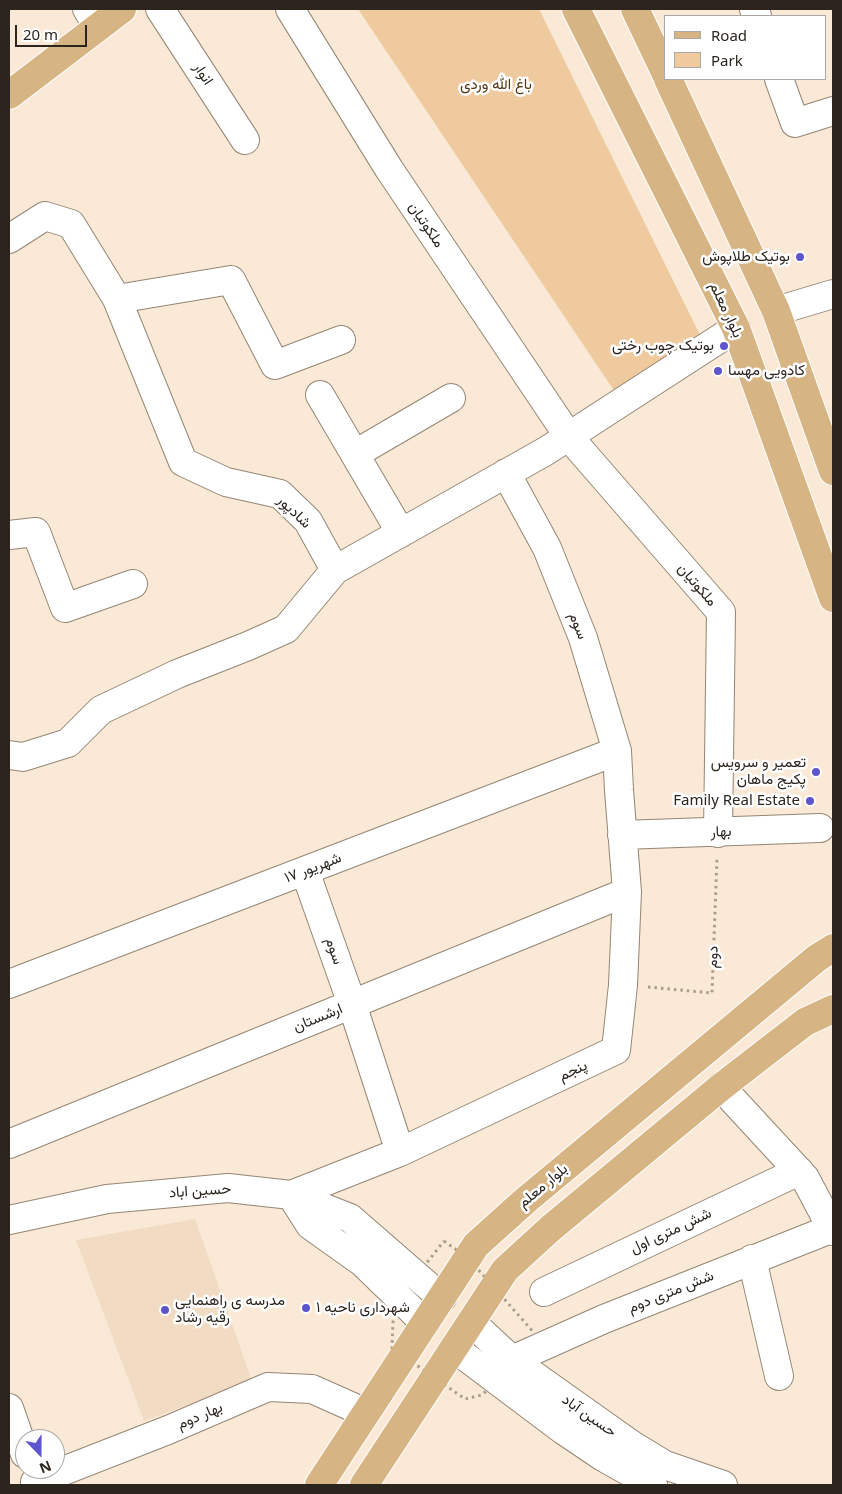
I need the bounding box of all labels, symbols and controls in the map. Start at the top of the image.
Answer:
scale bar [18,15,90,47]
legend [664,15,827,80]
text: 20 m [23,24,58,44]
text: Road [711,25,747,45]
text: Park [711,50,743,70]
street label: انوار [189,59,217,89]
park label: باغ الله وردی [460,76,532,94]
street label: ملکوتیان [404,199,448,251]
place label: بوتیک طلاپوش [702,248,790,266]
marker: بوتیک طلاپوش [794,251,806,263]
street label: بلوار معلم [705,279,747,341]
place label: بوتیک چوب رختی [612,337,714,355]
marker: بوتیک چوب رختی [718,340,730,352]
place label: کادویی مهسا [728,362,805,380]
marker: کادویی مهسا [712,365,724,377]
street label: شادپور [273,492,315,532]
street label: ملکوتیان [673,560,721,610]
street label: سوم [565,610,591,642]
place label: تعمیر و سرویس پکیج ماهان [711,754,806,789]
marker: تعمیر و سرویس پکیج ماهان [810,766,822,778]
place label: Family Real Estate [673,792,800,810]
marker: Family Real Estate [804,795,816,807]
street label: بهار [710,823,732,841]
street label: ۱۷ شهریور [282,849,344,887]
street label: سوم [321,935,347,967]
street label: دوم [704,945,722,969]
street label: ارشستان [291,1000,345,1036]
street label: پنجم [556,1057,590,1085]
street label: بلوار معلم [515,1160,571,1212]
street label: حسین اباد [168,1180,232,1202]
street label: شش متری اول [627,1204,715,1258]
street label: شش متری دوم [626,1267,716,1317]
place label: مدرسه ی راهنمایی رقیه رشاد [175,1292,285,1327]
place label: شهرداری ناحیه ۱ [316,1299,410,1317]
marker: شهرداری ناحیه ۱ [300,1302,312,1314]
marker: مدرسه ی راهنمایی رقیه رشاد [159,1304,171,1316]
street label: حسین آباد [558,1391,620,1441]
street label: بهار دوم [175,1398,225,1434]
north arrow [15,1429,65,1479]
text: N [37,1456,54,1478]

